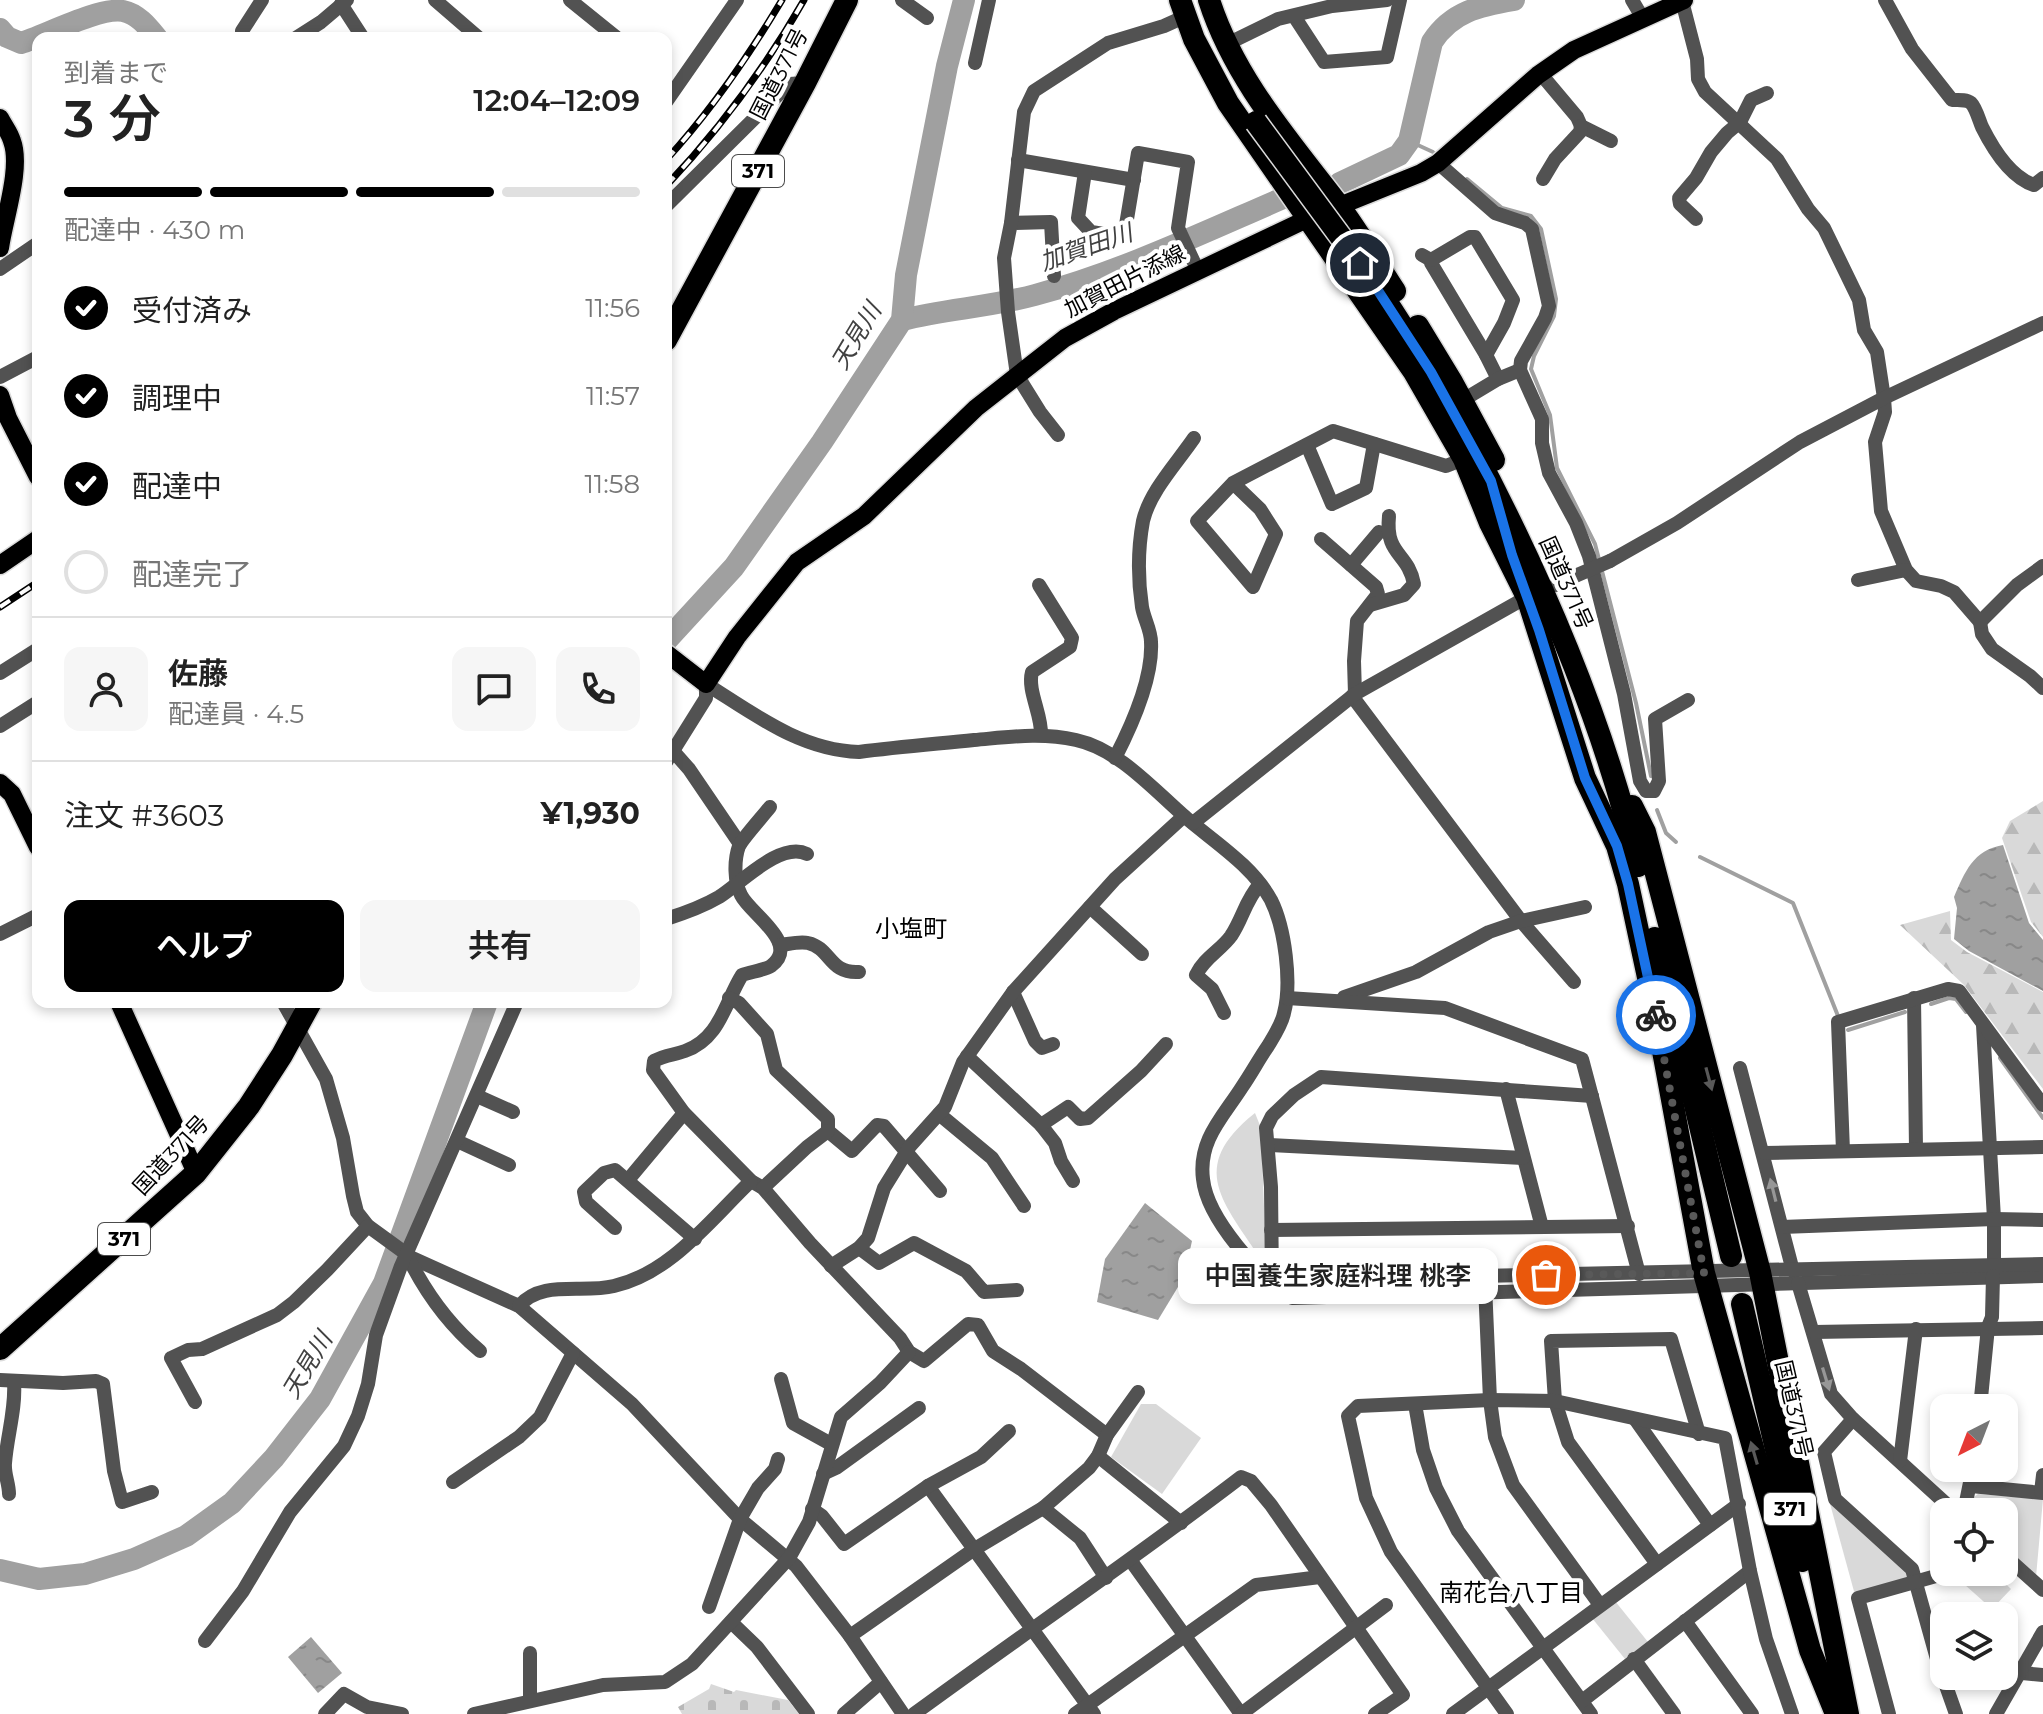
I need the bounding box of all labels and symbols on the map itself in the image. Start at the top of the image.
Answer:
street label: 国道371号 [744,24,814,124]
road number: 371 [732,155,784,187]
water label: 加賀田川 [1036,217,1139,276]
pin [1326,229,1394,297]
street label: 加賀田片添線 [1060,239,1190,323]
water label: 天見川 [825,295,889,374]
street label: 国道371号 [1533,532,1599,634]
district label: 小塩町 [875,914,947,943]
courier [1616,975,1696,1055]
one-way arrow [1703,1068,1716,1092]
street label: 国道371号 [127,1109,215,1201]
one-way arrow [1766,1178,1779,1203]
road number: 371 [98,1223,150,1255]
pin [1512,1241,1580,1309]
callout: 中国養生家庭料理 桃李 [1178,1247,1498,1303]
water label: 天見川 [276,1324,340,1403]
street label: 国道371号 [1770,1358,1818,1460]
one-way arrow [1820,1368,1833,1392]
north arrow [1930,1394,2018,1482]
one-way arrow [1747,1440,1760,1464]
road number: 371 [1764,1493,1816,1525]
district label: 南花台八丁目 [1439,1578,1583,1607]

